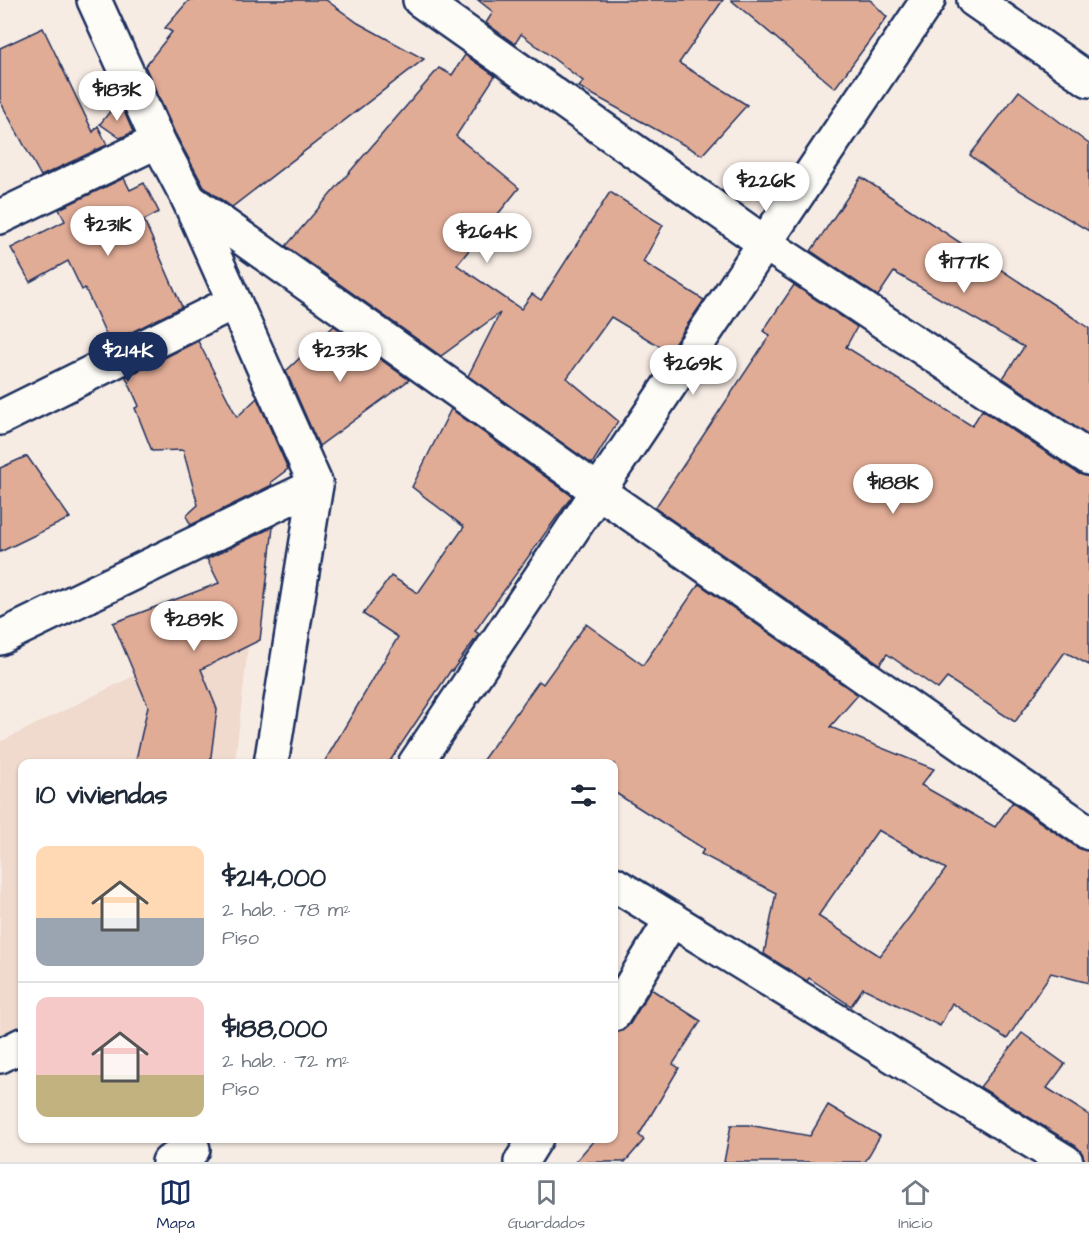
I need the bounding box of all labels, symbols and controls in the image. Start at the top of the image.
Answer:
pin: $183K [75,71,159,122]
text: $183K [93,76,141,104]
pin: $226K [724,162,808,213]
text: $226K [737,167,795,195]
pin: $231K [66,206,150,257]
text: $231K [84,211,132,239]
pin: $264K [445,213,529,264]
text: $264K [457,218,517,246]
pin: $177K [922,243,1006,294]
text: $177K [939,248,989,276]
pin: $214K [86,332,170,383]
pin: $233K [298,332,382,383]
text: $214K [103,337,153,365]
text: $233K [312,337,368,365]
pin: $269K [651,345,735,396]
text: $269K [664,350,722,378]
pin: $188K [851,464,935,515]
text: $188K [867,469,919,497]
pin: $289K [152,601,236,652]
text: $289K [164,606,224,634]
text: 10 viviendas [36,777,168,813]
icon: filters [567,779,600,812]
text: $214,000 [222,860,326,896]
icon: home [84,870,156,942]
text: 2 hab. · 78 m² [222,896,351,924]
text: Piso [222,924,259,952]
text: $188,000 [222,1011,327,1047]
icon: home [84,1021,156,1093]
text: 2 hab. · 72 m² [222,1047,349,1075]
text: Piso [222,1075,259,1103]
tab: Mapa [156,1176,195,1234]
tab: Guardados [508,1176,585,1234]
tab: Inicio [898,1176,933,1234]

